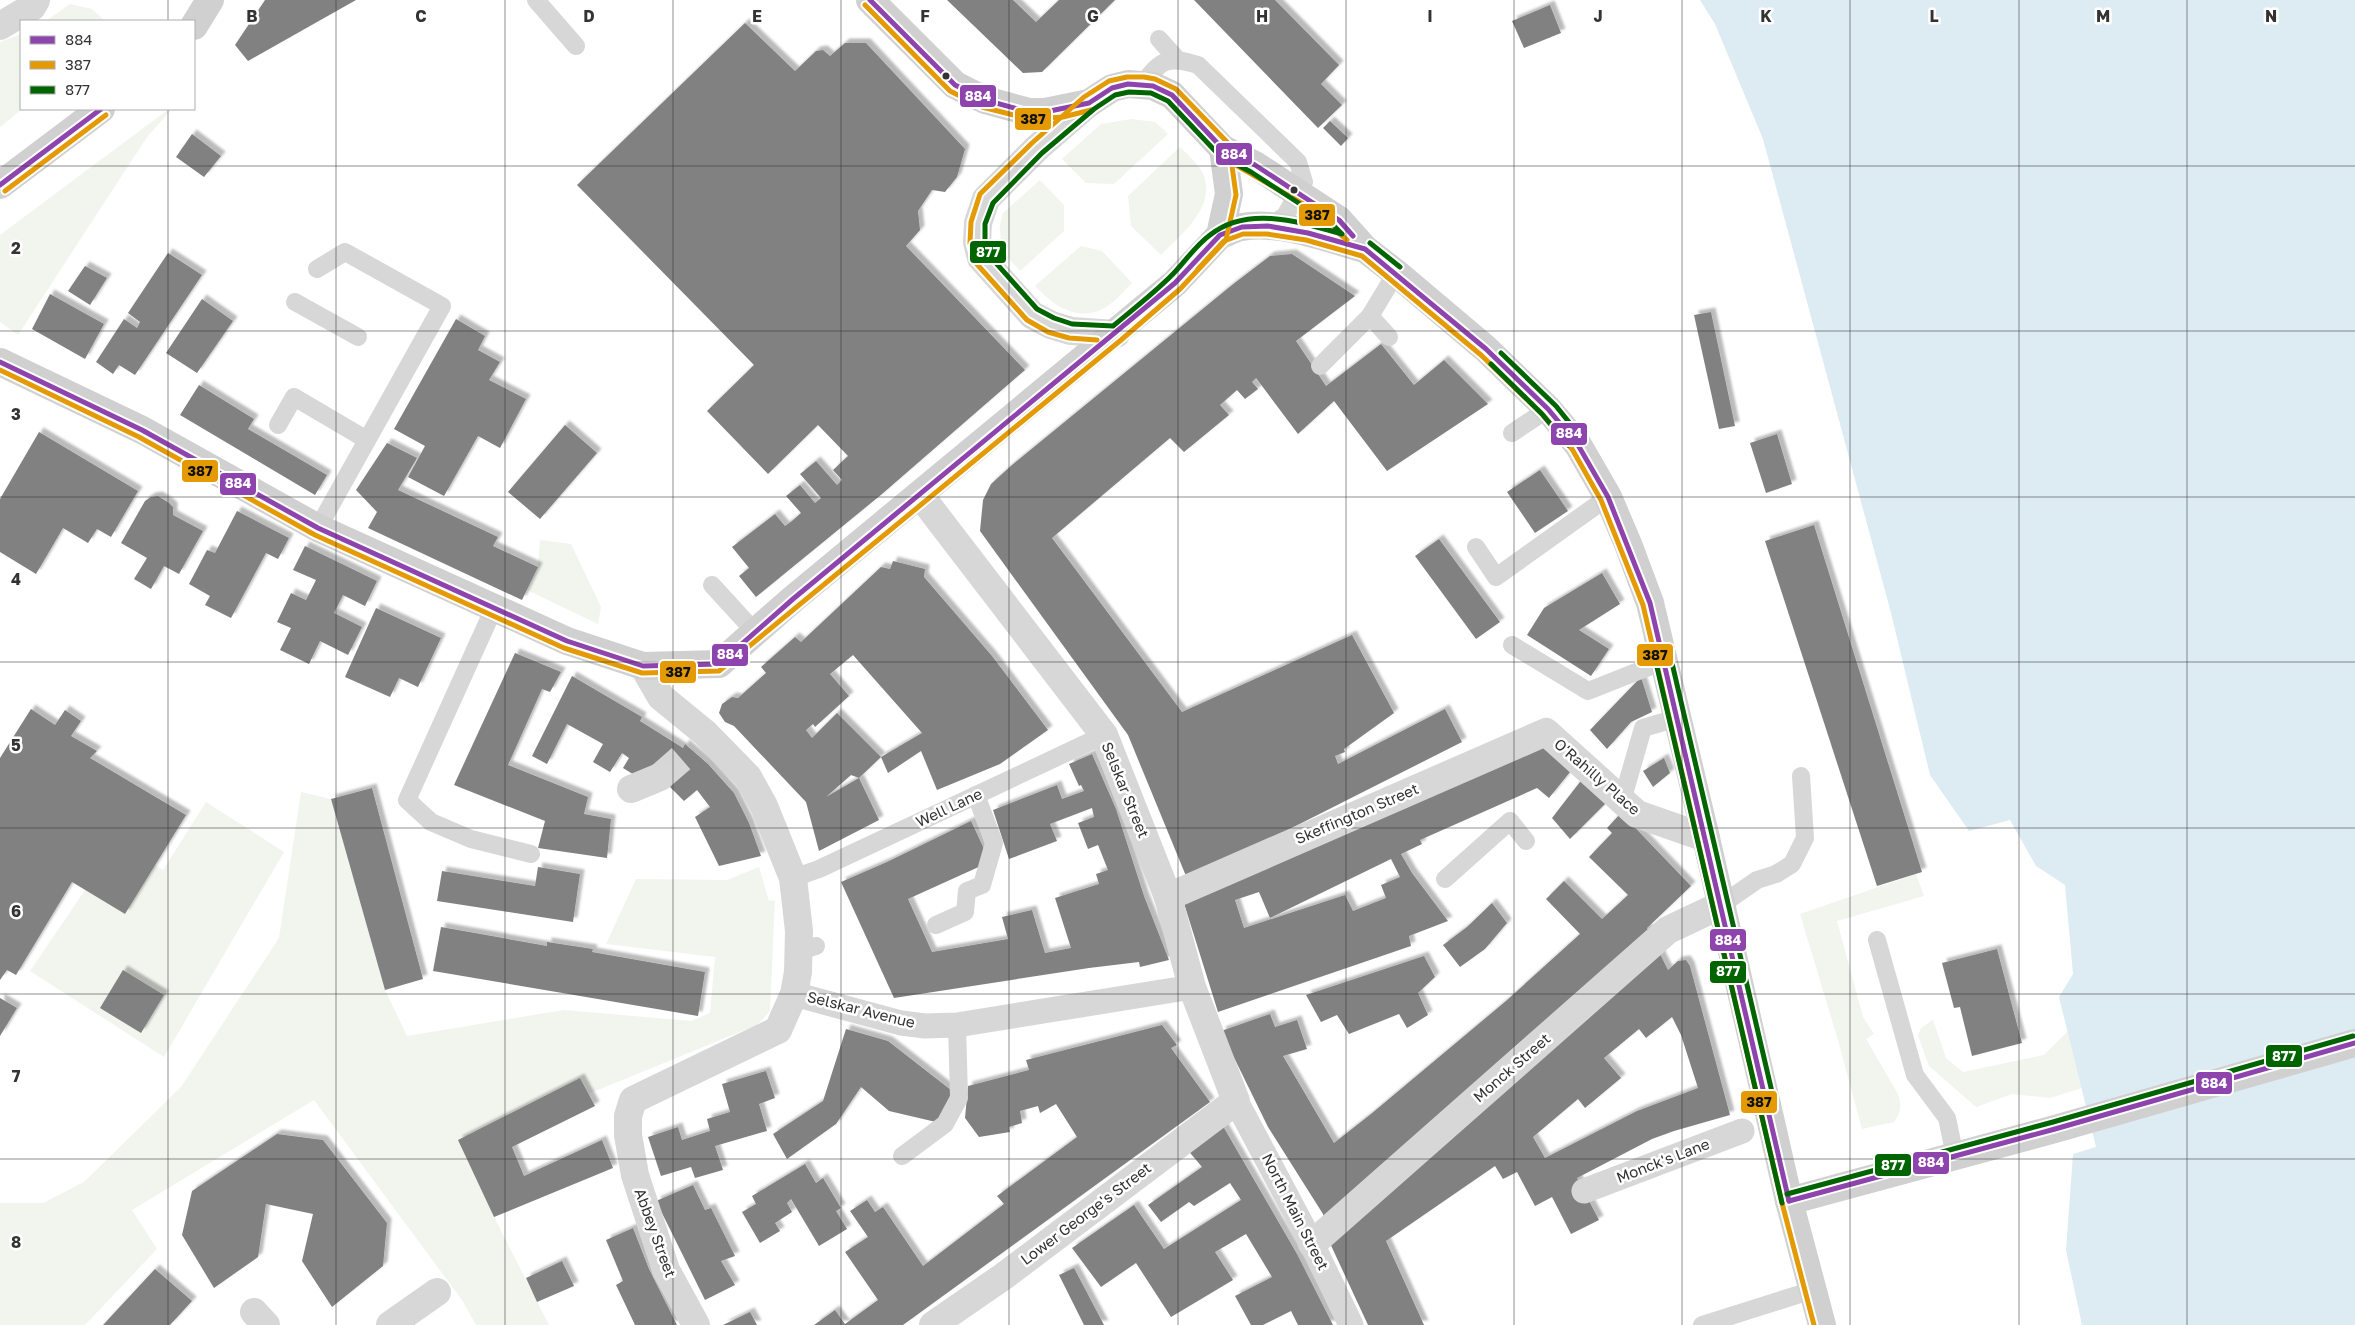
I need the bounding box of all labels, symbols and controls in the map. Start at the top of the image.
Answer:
text: B [246,6,258,26]
text: C [415,6,427,26]
text: D [583,6,595,26]
text: E [752,6,762,26]
text: F [920,6,930,26]
text: G [1087,6,1099,26]
text: H [1256,6,1268,26]
text: I [1427,6,1433,26]
text: J [1593,6,1603,26]
text: K [1760,6,1772,26]
text: L [1929,6,1939,26]
text: M [2096,6,2110,26]
text: N [2265,6,2277,26]
legend [20,20,195,110]
text: 884 [65,30,92,48]
text: 387 [65,55,91,73]
unlabelled marker [941,71,951,81]
text: 877 [65,80,90,98]
line badge: 884 [959,84,997,108]
text: 884 [965,87,992,104]
line badge: 387 [1014,107,1052,131]
text: 387 [1020,110,1046,127]
line badge: 884 [1215,142,1253,166]
text: 884 [1221,145,1248,162]
unlabelled marker [1289,185,1299,195]
line badge: 387 [1298,203,1336,227]
text: 387 [1304,206,1330,223]
text: 2 [11,238,21,258]
line badge: 877 [969,240,1007,264]
text: 877 [976,243,1000,260]
text: 3 [11,404,21,424]
line badge: 884 [1550,422,1588,446]
text: 884 [1556,424,1583,441]
line badge: 387 [181,459,219,483]
text: 387 [187,462,213,479]
line badge: 884 [219,472,257,496]
text: 884 [225,474,252,491]
text: 4 [11,569,21,589]
line badge: 884 [711,643,749,667]
line badge: 387 [1636,643,1674,667]
text: 884 [717,645,744,662]
text: 387 [1642,646,1668,663]
line badge: 387 [659,660,697,684]
text: 387 [665,663,691,680]
street label: O'Rahilly Place [1551,734,1644,819]
text: 5 [11,735,21,755]
street label: Selskar Street [1099,739,1153,840]
street label: Skeffington Street [1292,779,1421,847]
street label: Well Lane [913,784,985,830]
text: 6 [11,901,21,921]
line badge: 884 [1709,928,1747,952]
text: 884 [1715,931,1742,948]
line badge: 877 [1709,960,1747,984]
text: 877 [1716,962,1740,979]
street label: Selskar Avenue [806,987,917,1031]
street label: Monck Street [1469,1029,1553,1106]
line badge: 877 [2265,1044,2303,1068]
text: 877 [2272,1047,2296,1064]
text: 7 [12,1066,21,1086]
line badge: 884 [2195,1071,2233,1095]
text: 884 [2201,1074,2228,1091]
line badge: 387 [1740,1090,1778,1114]
text: 387 [1746,1093,1772,1110]
street label: Monck's Lane [1614,1134,1712,1186]
street label: North Main Street [1259,1150,1333,1273]
line badge: 884 [1912,1151,1950,1175]
line badge: 877 [1874,1153,1912,1177]
text: 884 [1918,1153,1945,1170]
text: 877 [1881,1156,1905,1173]
street label: Lower George's Street [1017,1158,1154,1268]
street label: Abbey Street [632,1186,680,1280]
text: 8 [11,1232,21,1252]

